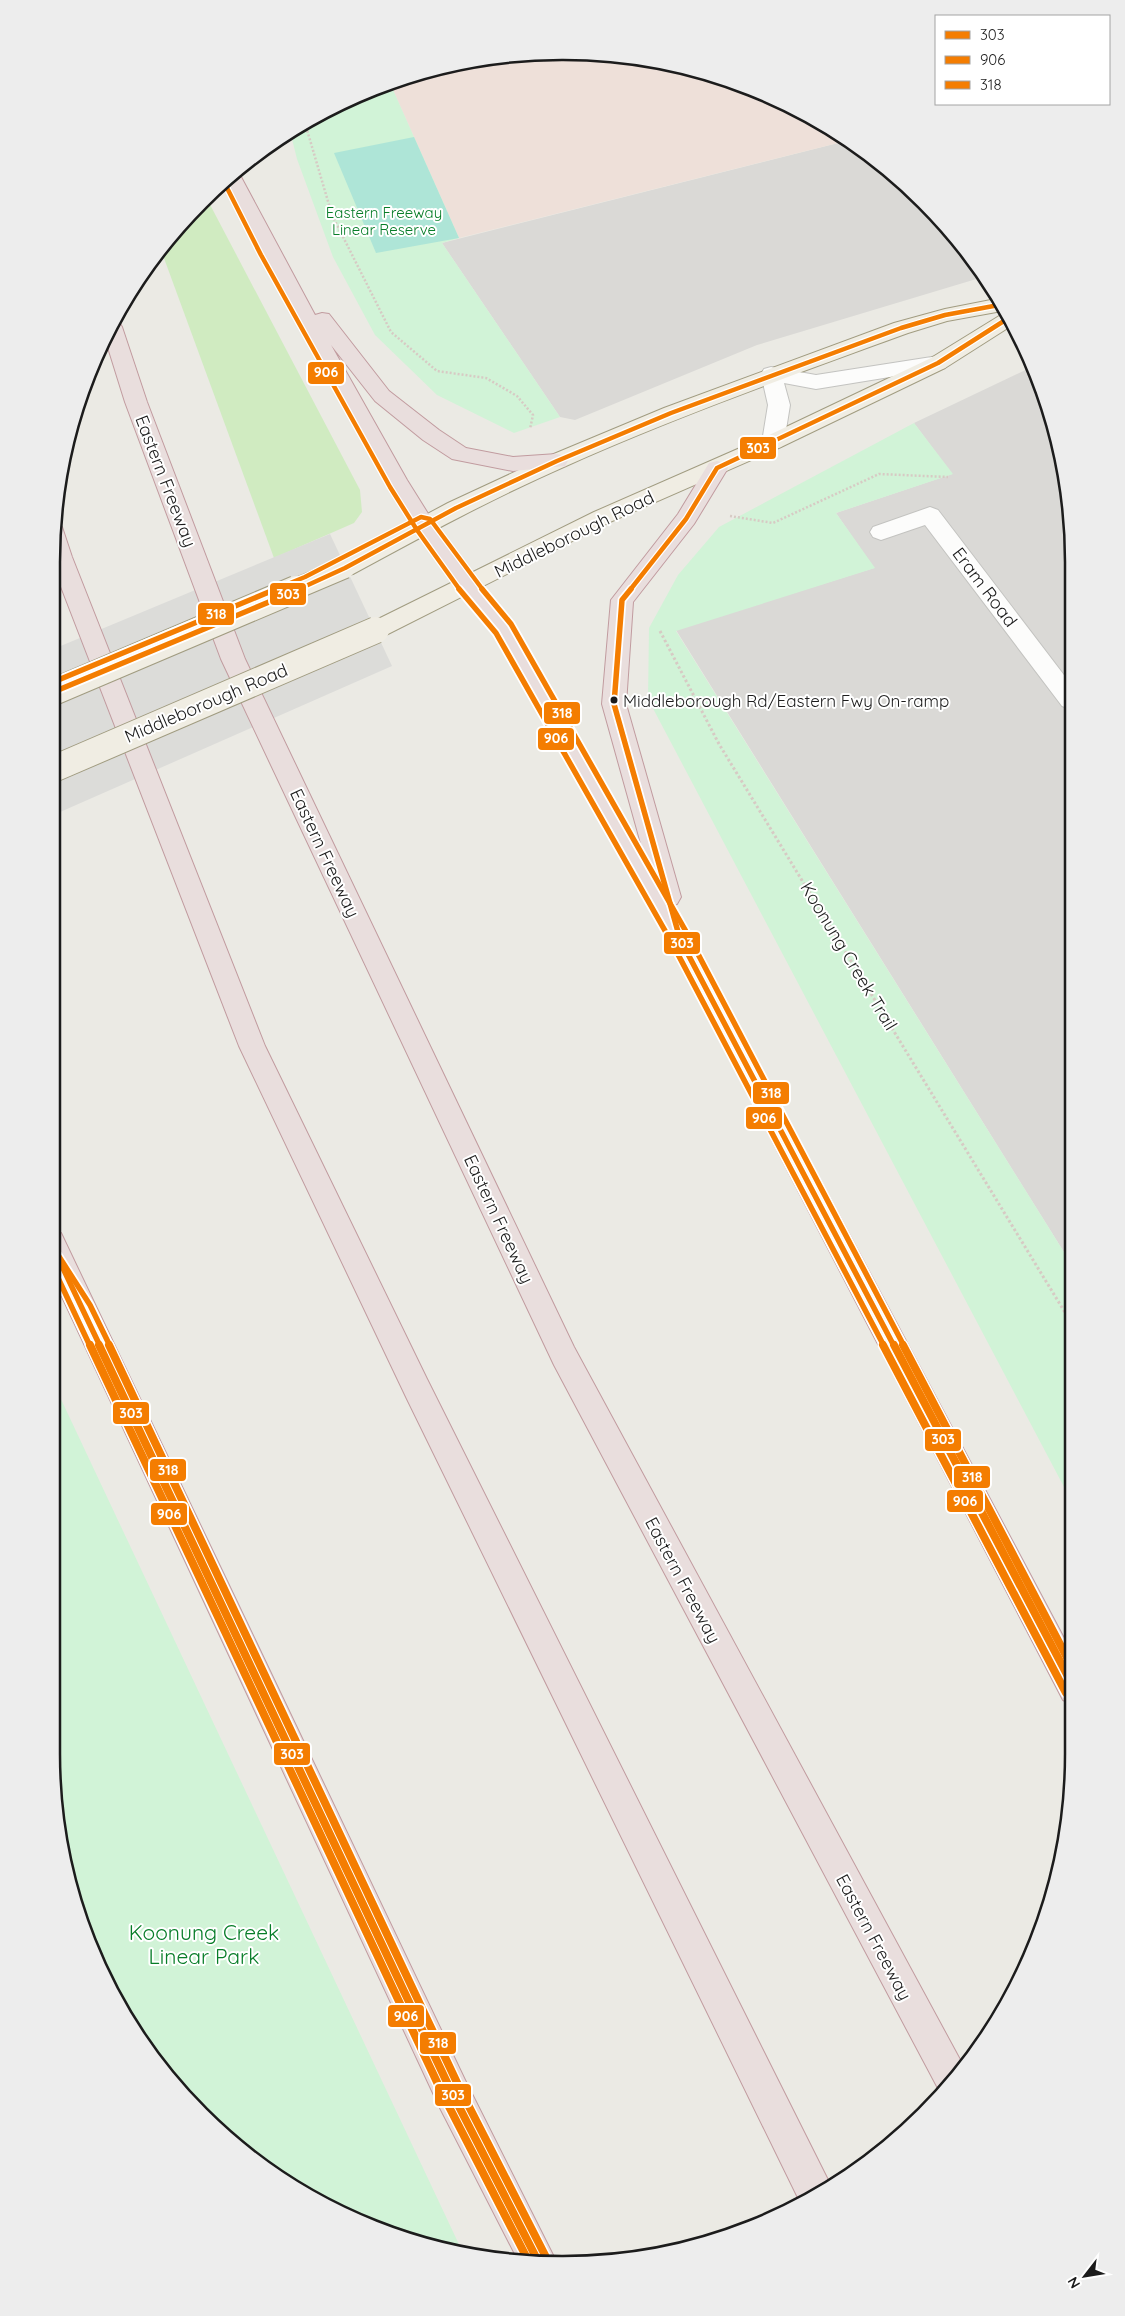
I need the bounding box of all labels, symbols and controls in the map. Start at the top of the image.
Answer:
legend [935,15,1110,105]
text: 303 [980,25,1005,44]
text: 906 [980,50,1005,69]
text: 318 [980,75,1002,94]
park label: Eastern Freeway Linear Reserve [326,203,442,239]
line badge: 906 [307,361,345,385]
text: 906 [314,363,338,381]
street label: Eastern Freeway [130,412,202,550]
line badge: 303 [739,436,777,460]
text: 303 [746,439,770,457]
street label: Middleborough Road [490,485,658,583]
street label: Eram Road [948,543,1022,631]
line badge: 303 [269,582,307,606]
text: 303 [276,585,300,603]
line badge: 318 [197,602,235,626]
text: 318 [206,605,227,623]
street label: Middleborough Road [121,658,291,748]
place label: Middleborough Rd/Eastern Fwy On-ramp [623,690,949,711]
marker: Middleborough Rd/Eastern Fwy On-ramp [609,695,619,705]
line badge: 318 [543,701,581,725]
text: 318 [552,704,573,722]
line badge: 906 [537,727,575,751]
text: 906 [544,729,568,747]
street label: Eastern Freeway [285,785,365,921]
street label: Koonung Creek Trail [796,878,902,1034]
line badge: 303 [663,931,701,955]
text: 303 [670,934,694,952]
line badge: 318 [752,1081,790,1105]
text: 318 [761,1084,782,1102]
line badge: 906 [745,1106,783,1130]
text: 906 [752,1109,776,1127]
street label: Eastern Freeway [459,1151,539,1287]
line badge: 303 [112,1401,150,1425]
text: 303 [119,1404,143,1422]
line badge: 303 [924,1428,962,1452]
text: 303 [931,1430,955,1448]
line badge: 318 [149,1458,187,1482]
text: 318 [158,1461,179,1479]
line badge: 318 [953,1465,991,1489]
text: 318 [962,1468,983,1486]
line badge: 906 [946,1489,984,1513]
text: 906 [953,1492,977,1510]
line badge: 906 [150,1502,188,1526]
text: 906 [157,1505,181,1523]
street label: Eastern Freeway [640,1513,726,1647]
line badge: 303 [273,1742,311,1766]
text: 303 [280,1745,304,1763]
street label: Eastern Freeway [831,1870,917,2004]
park label: Koonung Creek Linear Park [129,1919,279,1969]
line badge: 906 [387,2004,425,2028]
text: 906 [394,2007,418,2025]
line badge: 318 [419,2031,457,2055]
text: 318 [428,2034,449,2052]
line badge: 303 [434,2083,472,2107]
text: 303 [441,2086,465,2104]
north arrow [1060,2251,1110,2301]
text: N [1063,2274,1084,2292]

